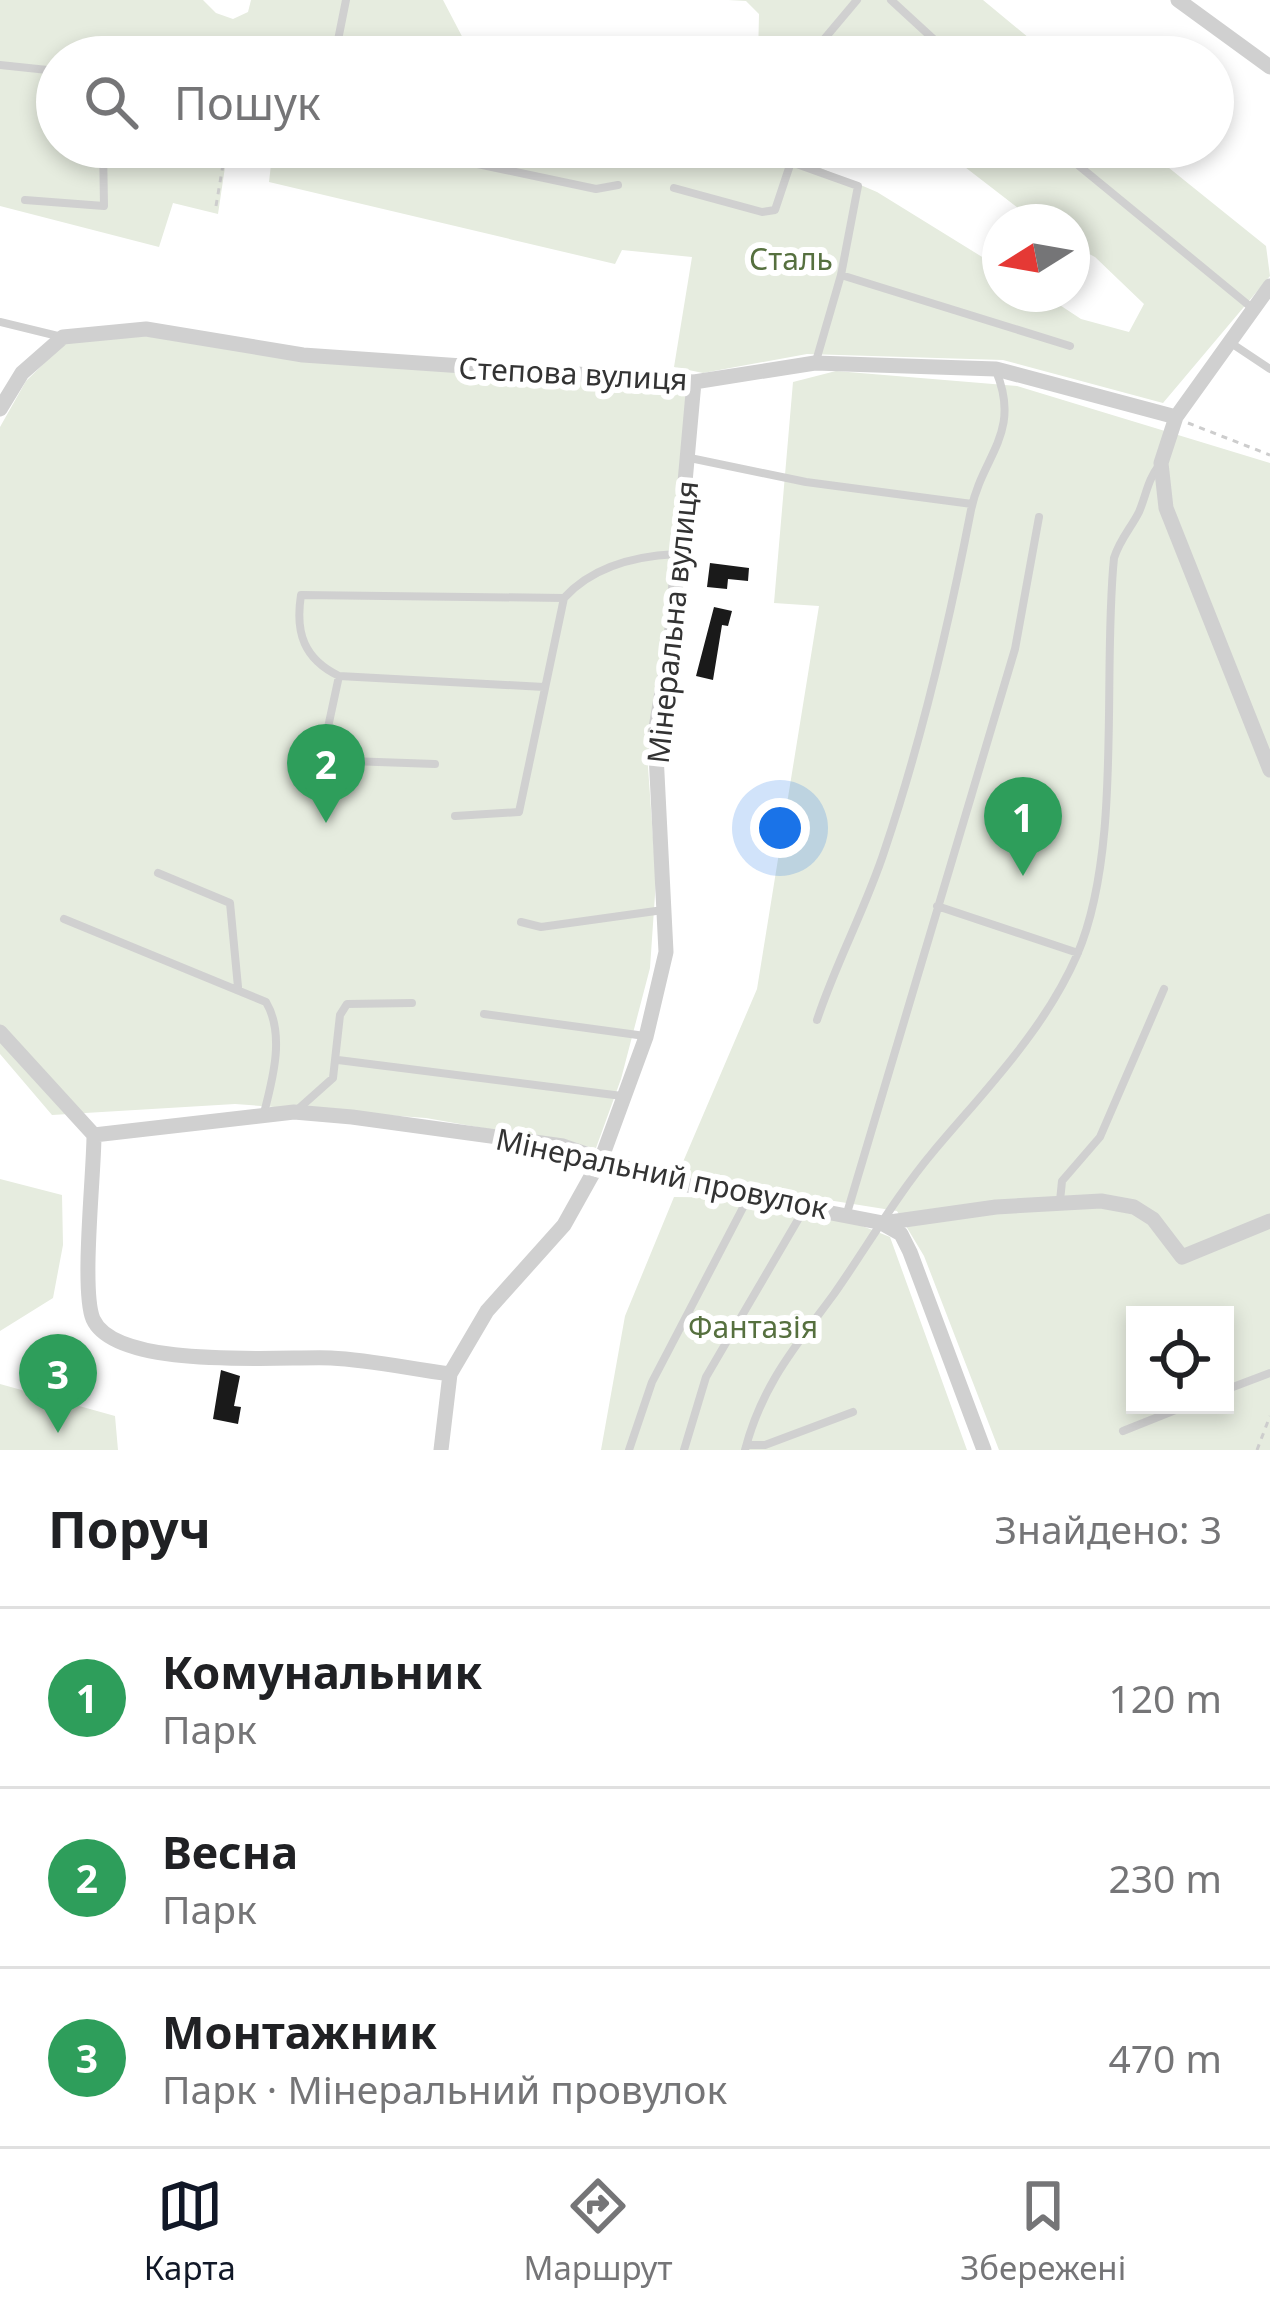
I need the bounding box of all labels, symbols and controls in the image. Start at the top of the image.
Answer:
search box [36,36,1234,168]
icon: search [78,69,144,135]
text: Пошук [174,72,321,133]
north arrow [982,204,1090,312]
park label: Сталь [749,238,833,279]
street label: Степова вулиця [458,347,688,399]
street label: Мінеральна вулиця [637,479,707,765]
pin: 2 [287,724,365,823]
pin: 1 [984,777,1062,876]
your location [750,798,810,858]
street label: Мінеральний провулок [492,1118,832,1228]
park label: Фантазія [688,1306,818,1347]
map controls [1126,1306,1234,1414]
button: locate [1126,1306,1234,1414]
pin: 3 [19,1334,97,1433]
text: Поруч [48,1493,211,1563]
text: Знайдено: 3 [994,1502,1222,1555]
text: Комунальник [162,1641,482,1702]
text: 1 [76,1671,98,1724]
text: 120 m [1108,1671,1222,1724]
text: Парк [162,1702,257,1755]
text: Весна [162,1821,298,1882]
text: 2 [76,1851,98,1904]
text: 230 m [1108,1851,1222,1904]
text: Парк [162,1882,257,1935]
text: Монтажник [162,2001,437,2062]
text: 3 [76,2031,98,2084]
text: 470 m [1108,2031,1222,2084]
text: Парк · Мінеральний провулок [162,2062,727,2115]
tab: Карта [144,2173,236,2290]
tab: Маршрут [524,2173,673,2290]
tab: Збережені [960,2173,1126,2290]

